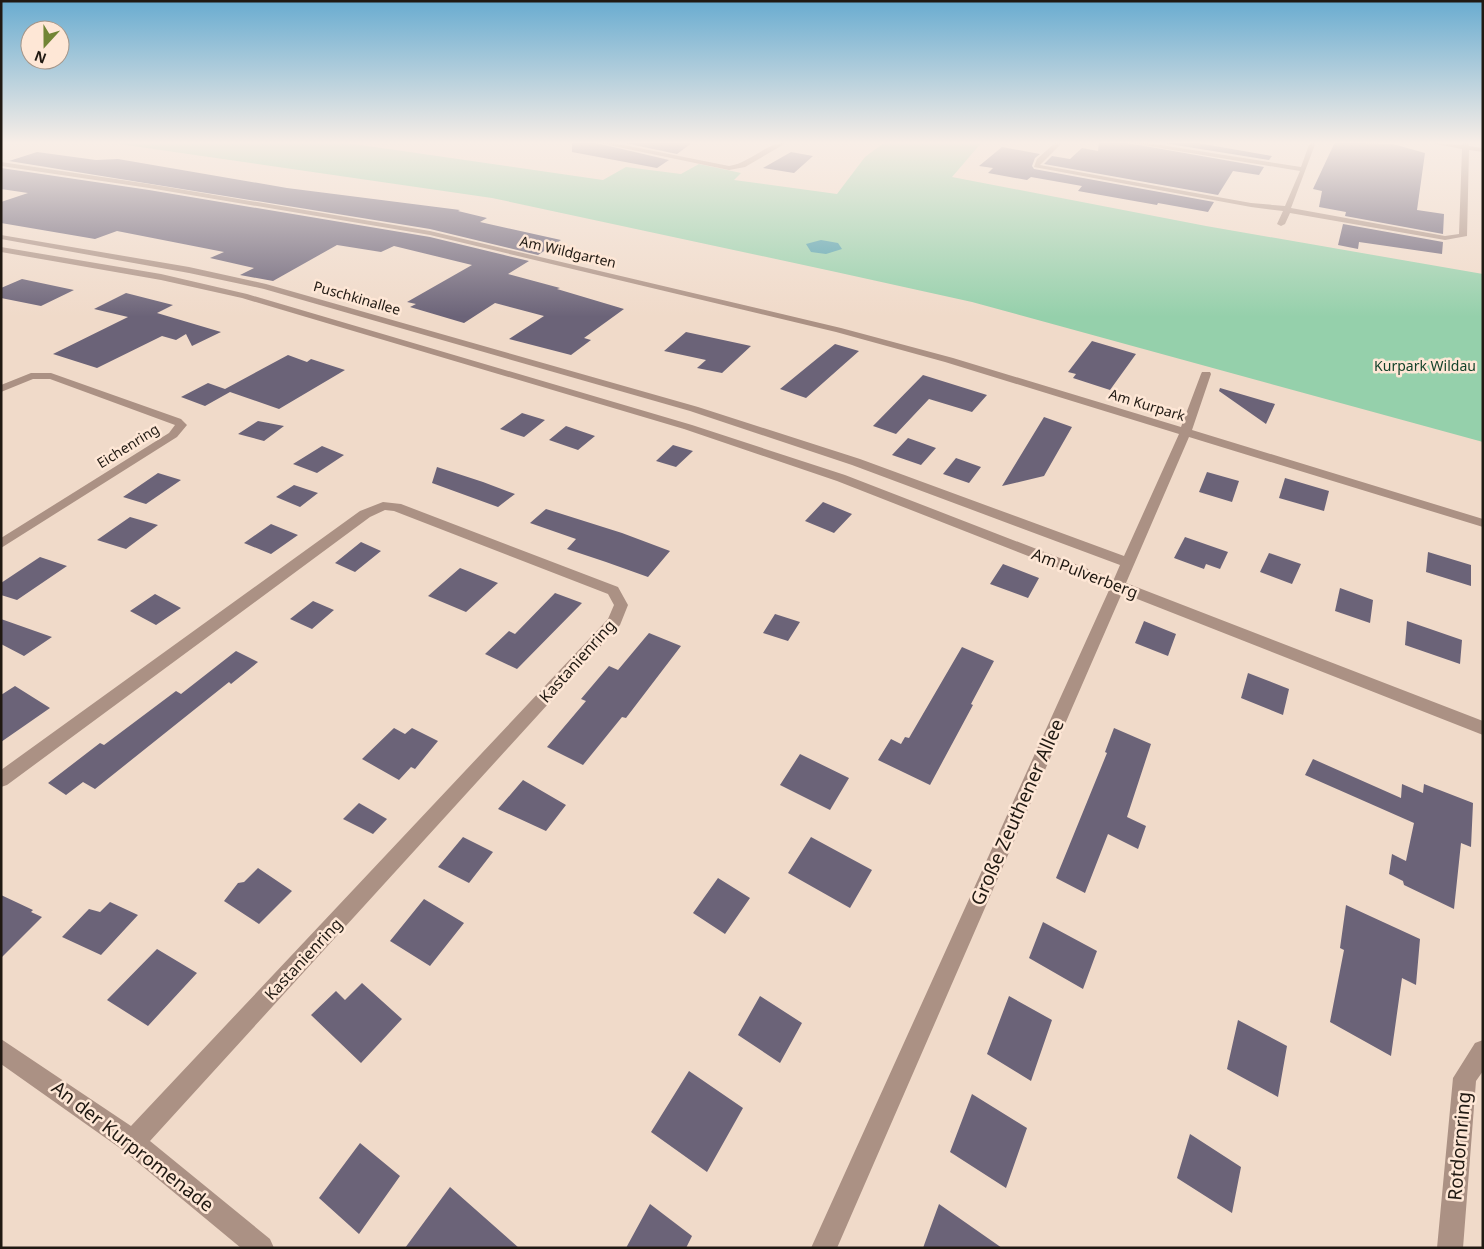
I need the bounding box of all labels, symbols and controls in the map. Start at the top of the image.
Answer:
north arrow [20,20,70,70]
text: N [31,47,49,69]
street label: Am Wildgarten [518,231,618,272]
street label: Puschkinallee [311,276,403,319]
park label: Kurpark Wildau [1374,356,1476,375]
street label: Am Kurpark [1107,384,1188,425]
street label: Eichenring [93,419,162,472]
street label: Am Pulverberg [1029,543,1141,603]
street label: Kastanienring [534,615,620,707]
street label: Große Zeuthener Allee [964,715,1070,909]
street label: Kastanienring [259,913,347,1005]
street label: An der Kurpromenade [46,1074,220,1218]
street label: Rotdornring [1441,1091,1477,1201]

